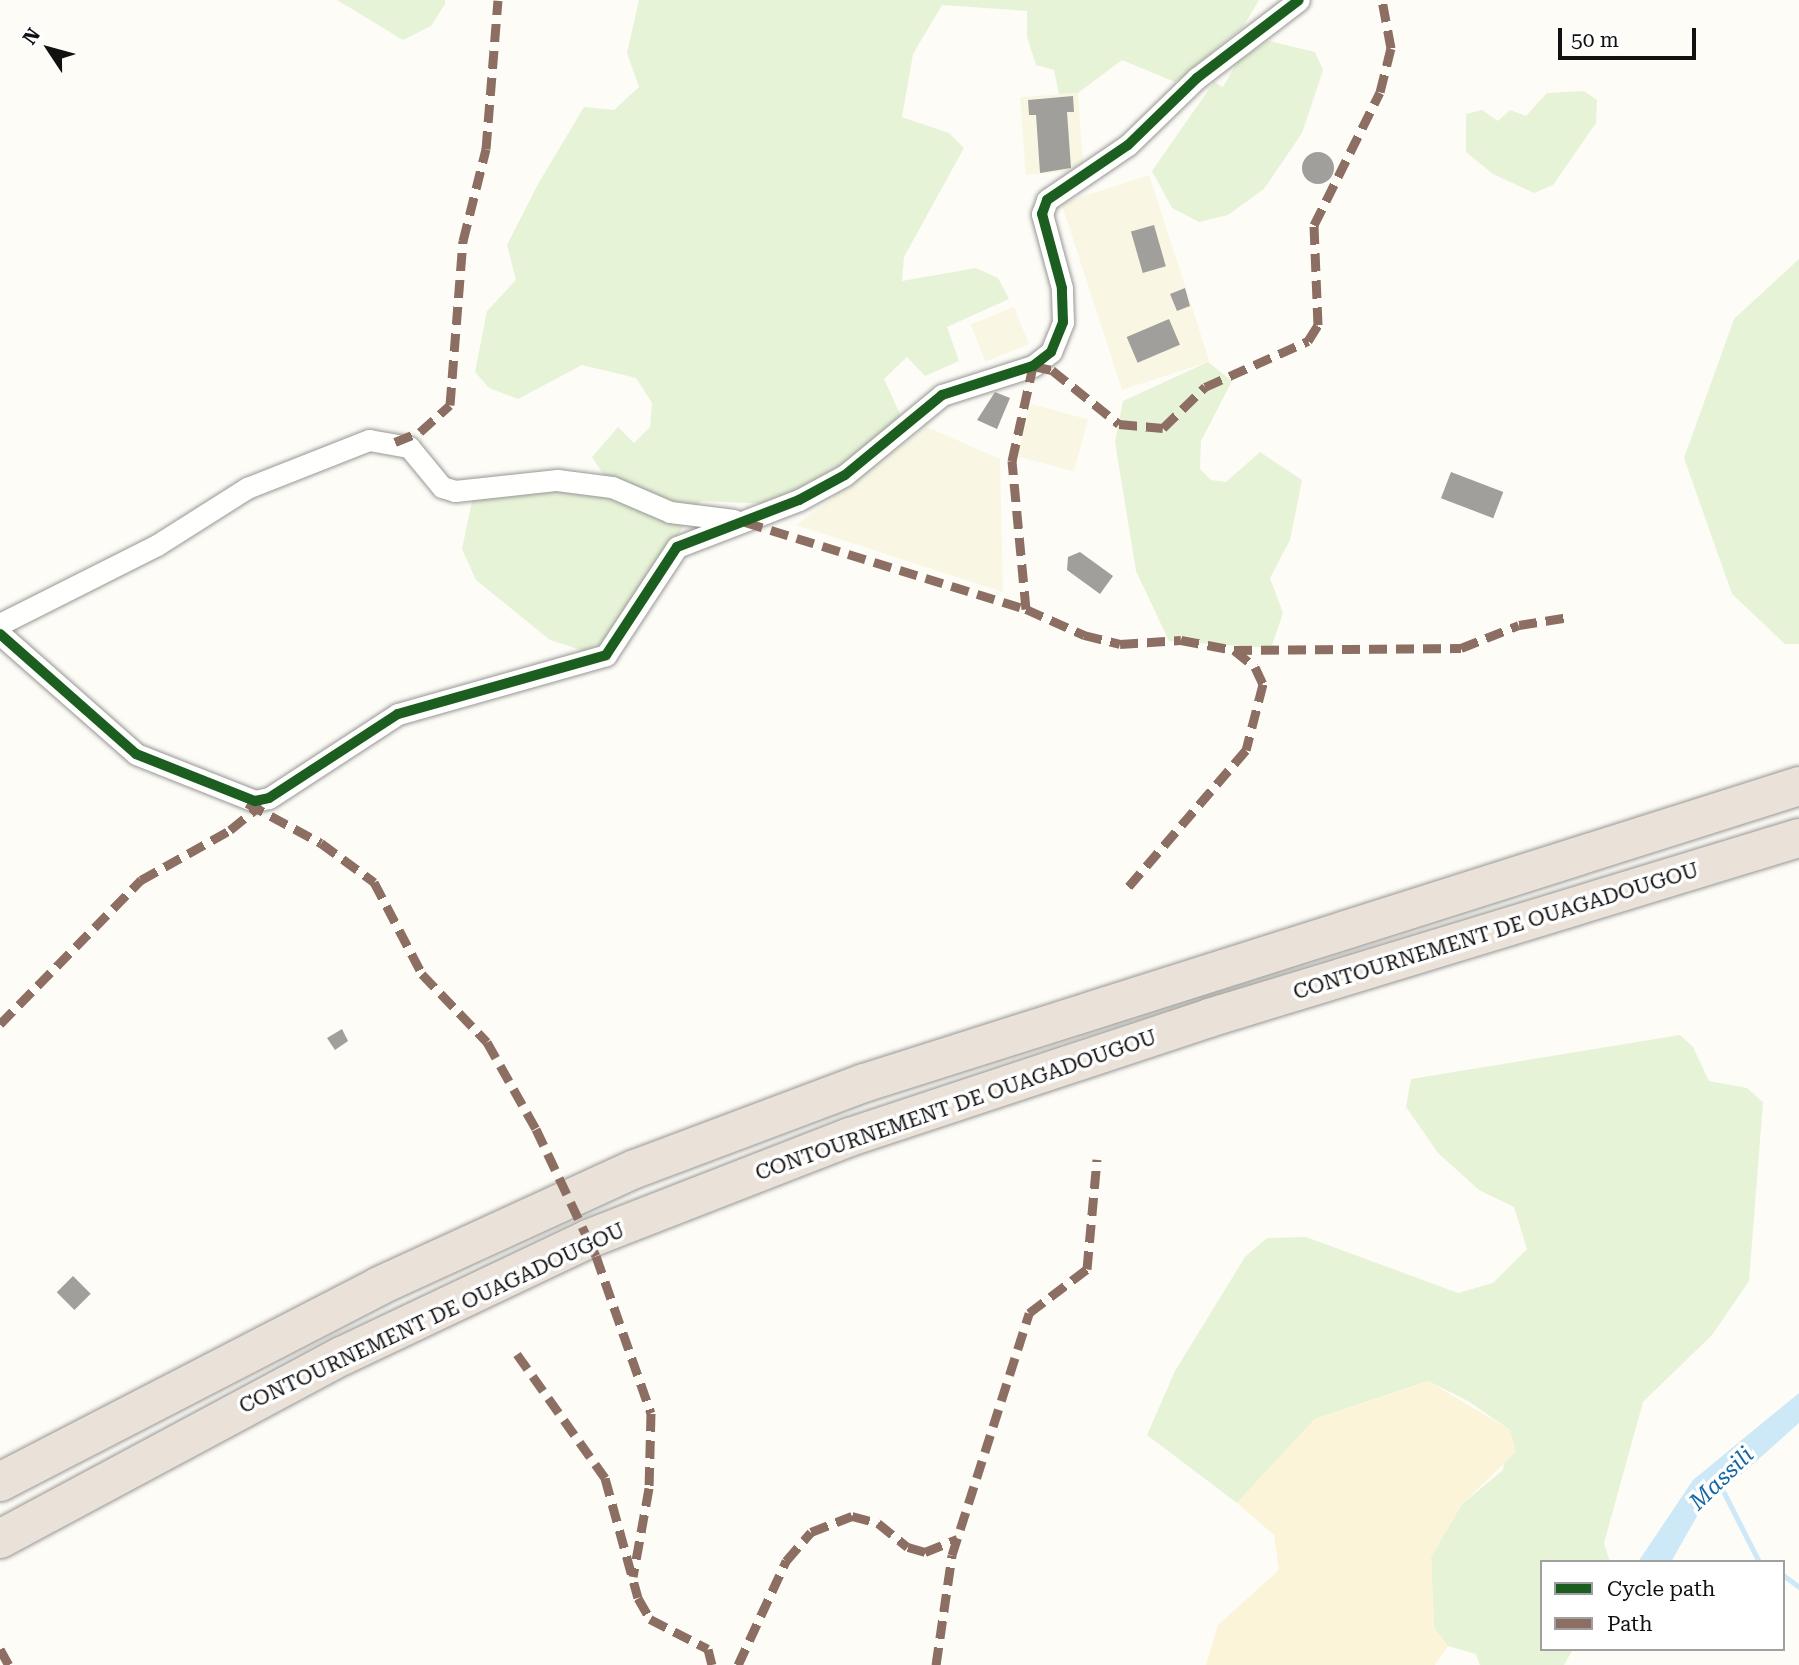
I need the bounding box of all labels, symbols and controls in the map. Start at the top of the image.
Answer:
north arrow [14,14,84,84]
scale bar [1561,14,1699,58]
text: N [18,24,45,49]
text: 50 m [1571,28,1619,52]
street label: CONTOURNEMENT DE OUAGADOUGOU [1290,857,1702,1005]
street label: CONTOURNEMENT DE OUAGADOUGOU [752,1024,1160,1186]
street label: CONTOURNEMENT DE OUAGADOUGOU [235,1217,629,1419]
water label: Massili [1684,1442,1760,1516]
legend [1540,1560,1785,1651]
text: Cycle path [1607,1577,1715,1601]
text: Path [1607,1612,1653,1636]

